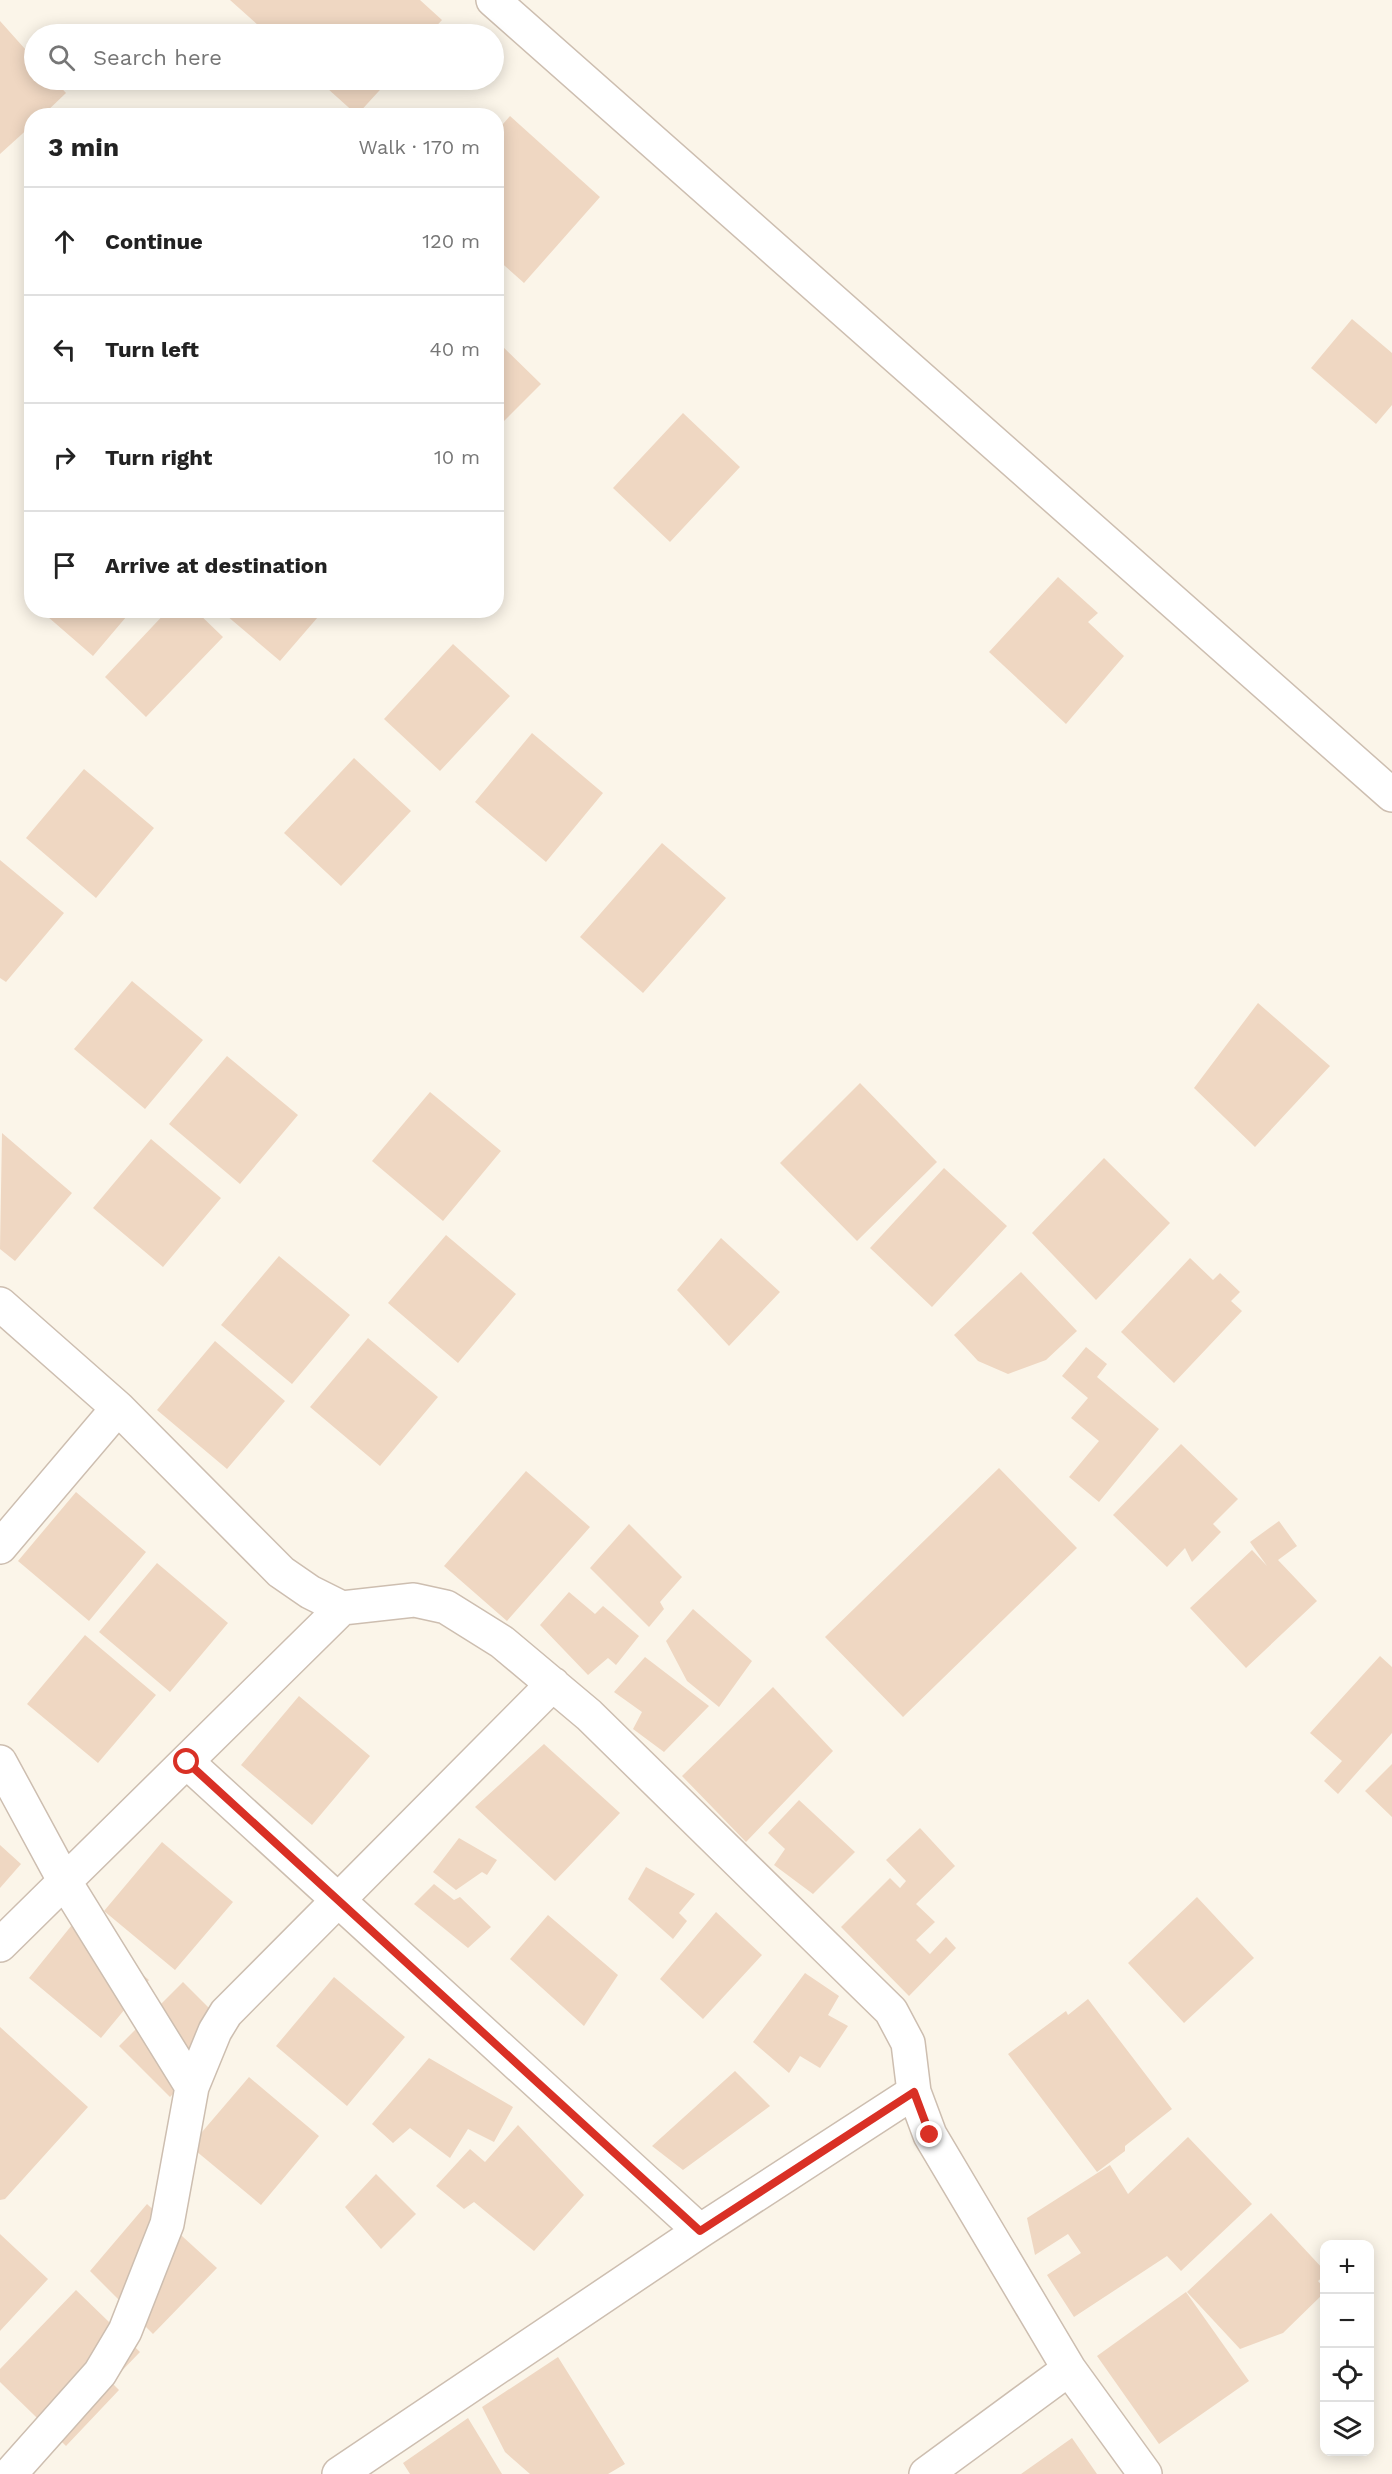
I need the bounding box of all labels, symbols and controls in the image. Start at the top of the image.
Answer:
search box [24,24,504,90]
icon: search [45,41,78,74]
text: Search here [93,45,222,70]
text: 3 min [48,132,119,162]
text: Walk · 170 m [359,135,480,159]
icon: ahead [48,225,81,258]
text: Continue [105,229,203,254]
text: 120 m [422,229,480,253]
icon: left [48,333,81,366]
text: Turn left [105,337,199,362]
text: 40 m [429,337,480,361]
icon: right [48,441,81,474]
text: Turn right [105,445,212,470]
text: 10 m [434,445,480,469]
icon: arrive [48,549,81,582]
text: Arrive at destination [105,553,328,578]
route start [173,1748,199,1774]
route end [916,2121,942,2147]
map controls [1320,2240,1374,2456]
button: + [1320,2240,1374,2294]
button: − [1320,2294,1374,2348]
button: locate [1320,2348,1374,2402]
button: layers [1320,2402,1374,2456]

